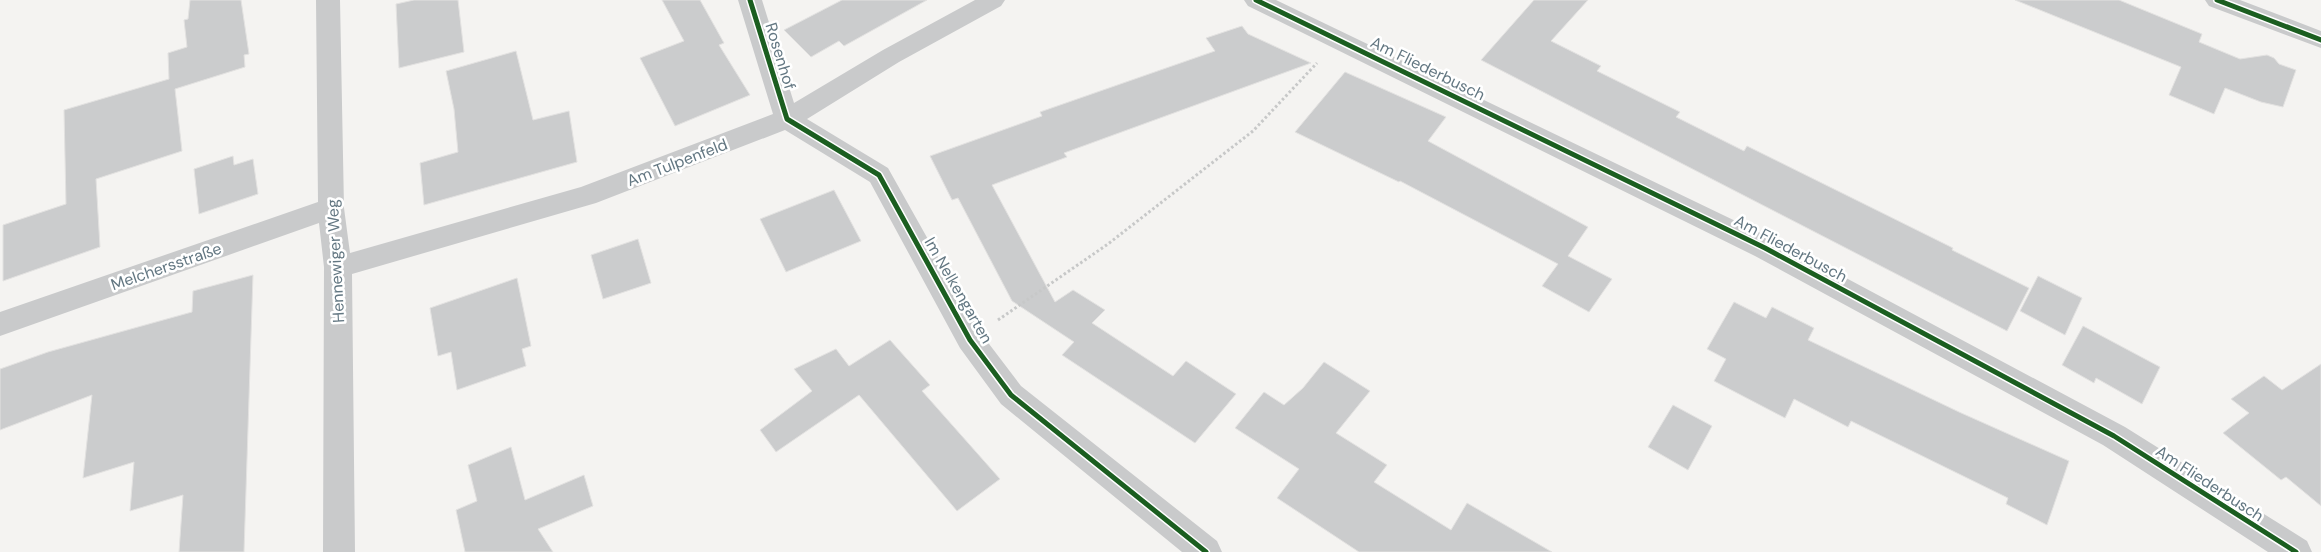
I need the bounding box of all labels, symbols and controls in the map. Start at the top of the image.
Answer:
street label: Rosenhof [760,20,801,92]
street label: Am Fliederbusch [1367,32,1488,105]
street label: Am Tulpenfeld [624,134,730,191]
street label: Hennewiger Weg [322,199,349,323]
street label: Am Fliederbusch [1731,210,1851,287]
street label: Im Nelkengarten [920,233,998,347]
street label: Melchersstraße [108,238,224,295]
street label: Am Fliederbusch [2152,441,2268,526]

